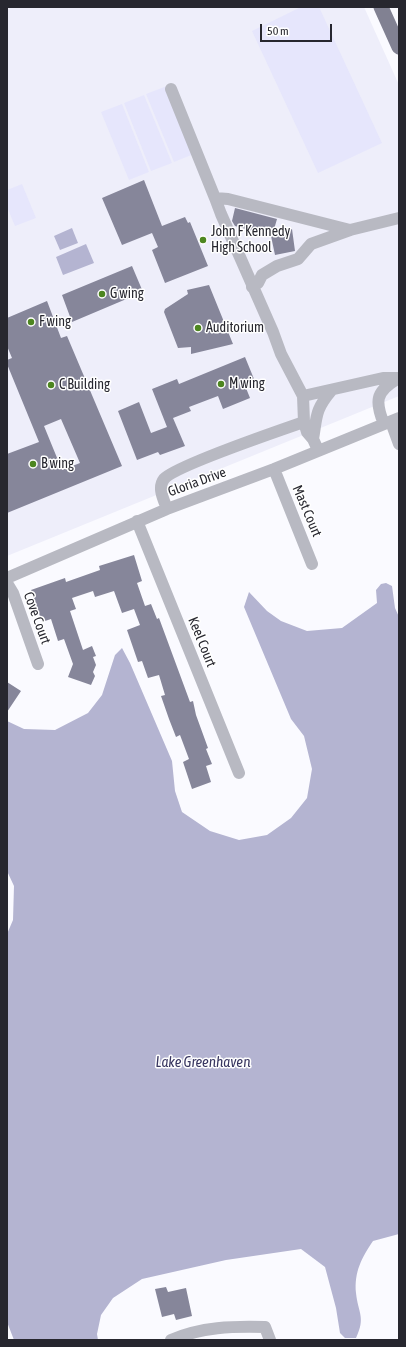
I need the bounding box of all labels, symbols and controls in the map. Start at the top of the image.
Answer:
scale bar [262,16,334,42]
text: 50 m [267,24,289,38]
place label: John F Kennedy High School [211,224,290,256]
marker: John F Kennedy High School [198,235,208,245]
place label: G wing [110,286,144,302]
marker: G wing [97,289,107,299]
place label: F wing [39,314,71,330]
marker: F wing [26,317,36,327]
place label: Auditorium [206,320,264,336]
marker: Auditorium [193,323,203,333]
place label: M wing [229,376,265,392]
place label: C Building [59,377,110,393]
marker: M wing [216,379,226,389]
marker: C Building [46,380,56,390]
place label: B wing [41,456,74,472]
marker: B wing [28,459,38,469]
street label: Gloria Drive [166,464,228,500]
street label: Mast Court [289,483,325,539]
street label: Cove Court [20,590,54,646]
street label: Keel Court [184,615,220,669]
water label: Lake Greenhaven [156,1053,250,1071]

